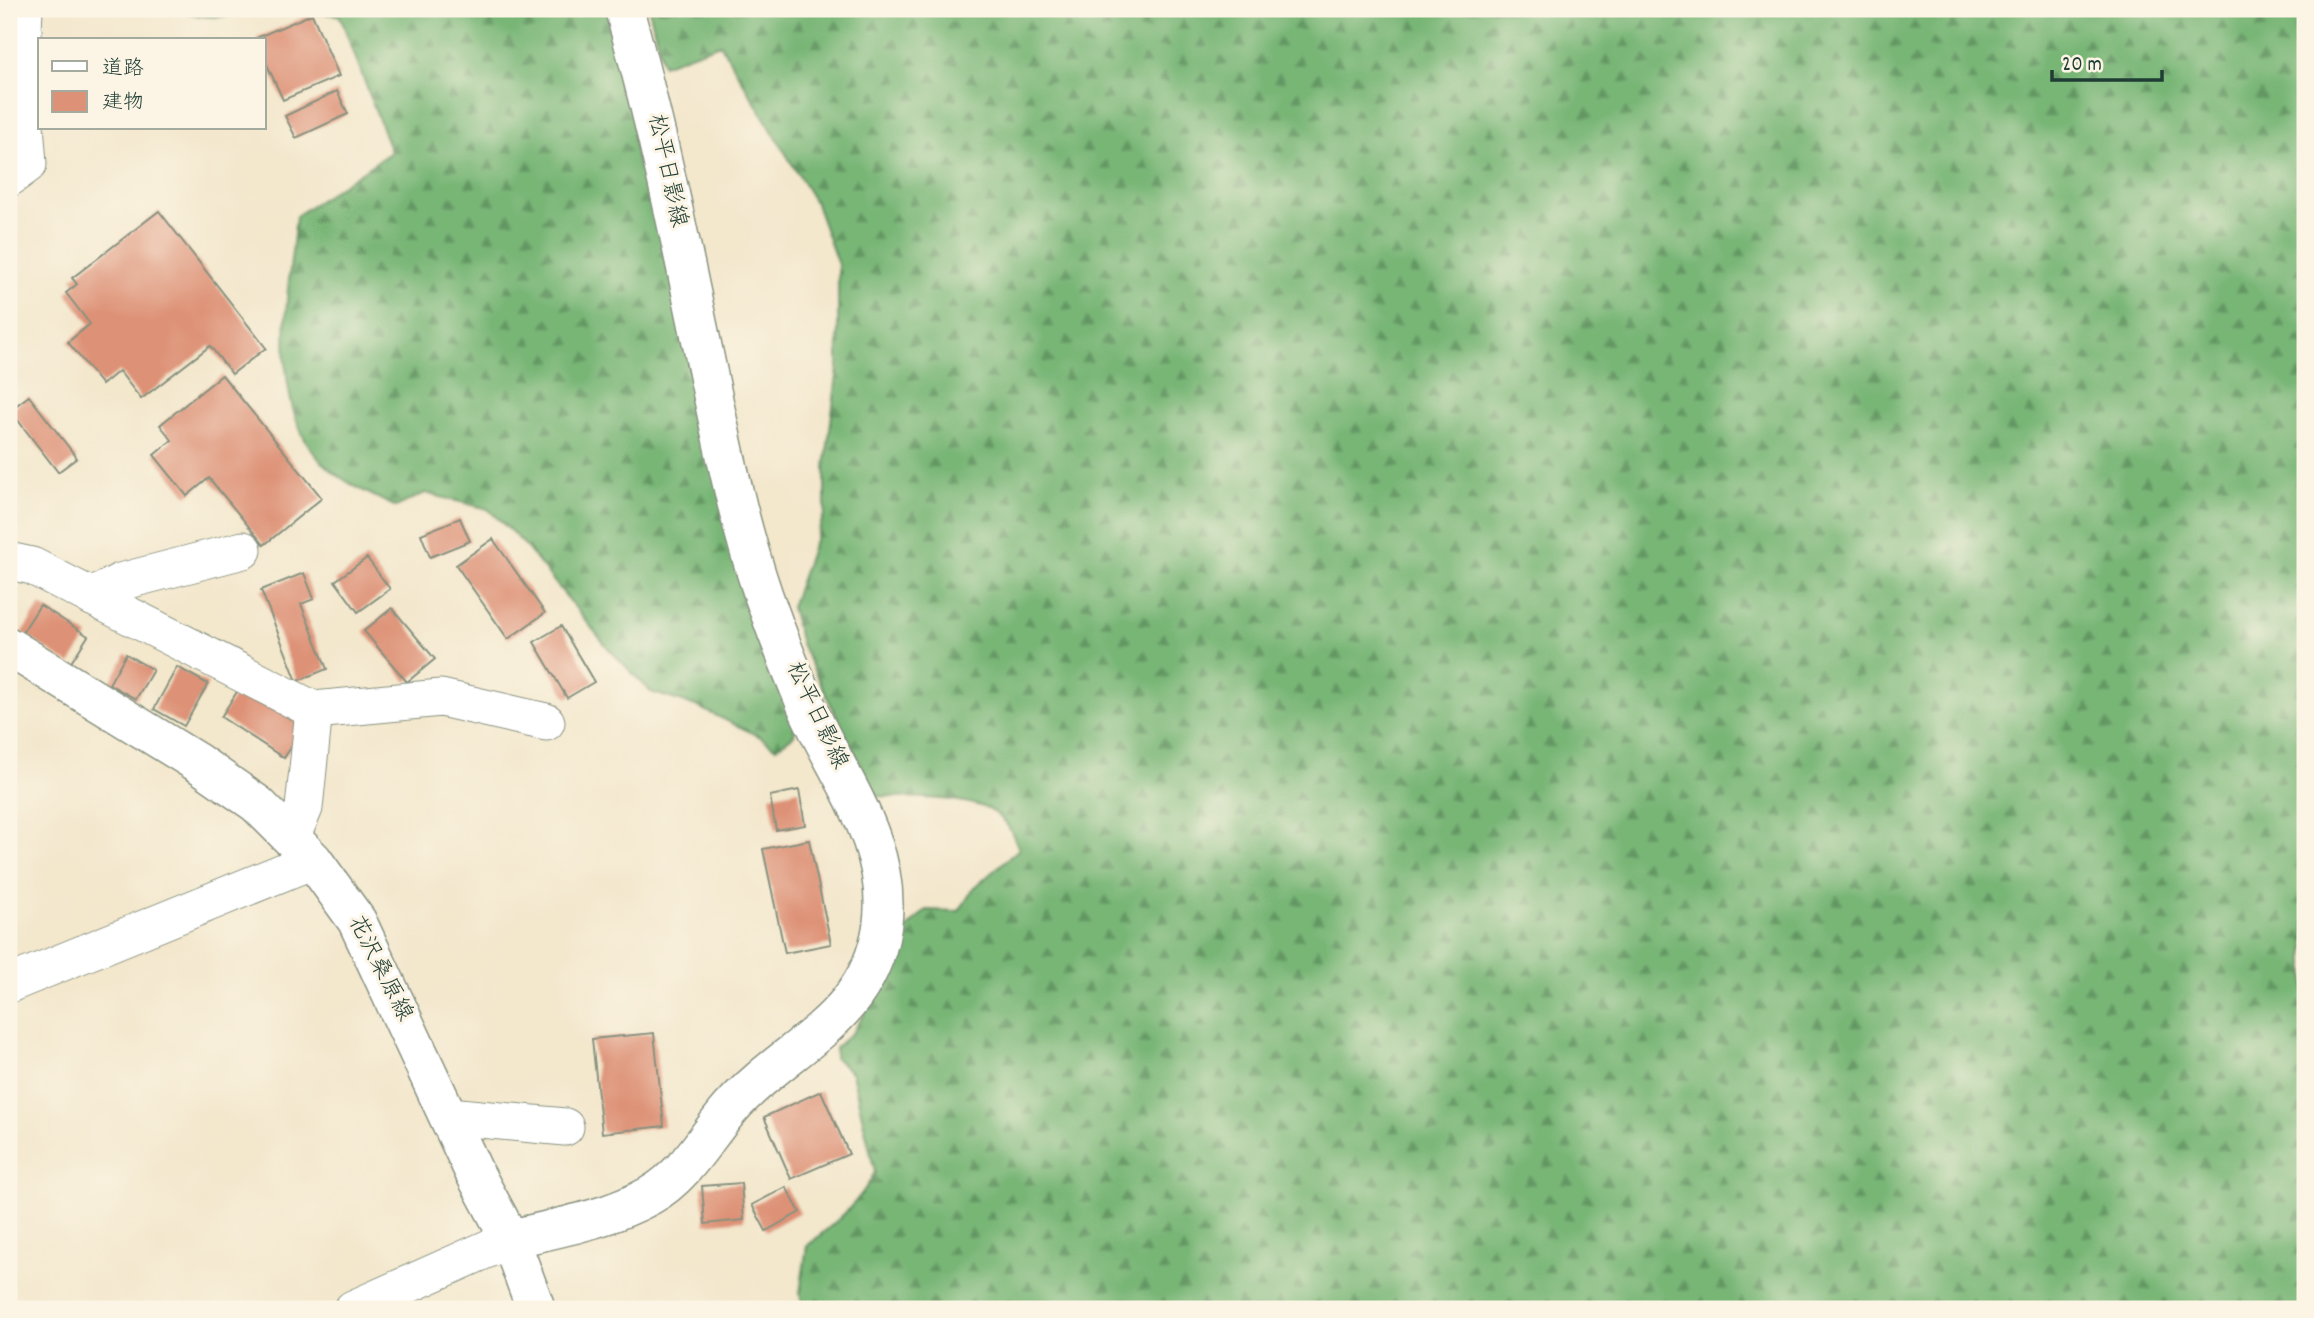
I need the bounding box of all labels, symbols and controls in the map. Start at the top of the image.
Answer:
legend [38,38,266,130]
scale bar [2052,38,2162,82]
text: 20 m [2062,51,2102,81]
text: 道路 [102,55,144,85]
text: 建物 [102,89,144,119]
street label: 松平日影線 [638,111,694,231]
street label: 松平日影線 [777,657,855,775]
street label: 花沢桑原線 [338,910,420,1028]

